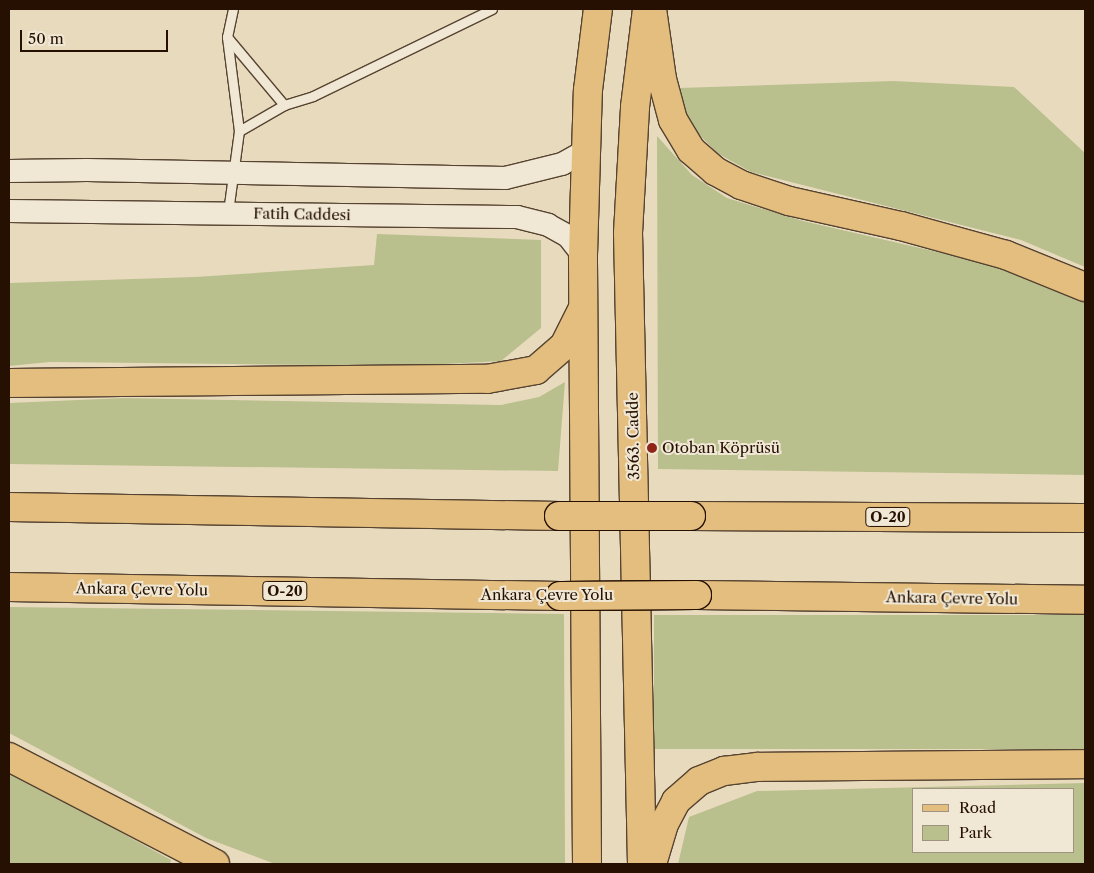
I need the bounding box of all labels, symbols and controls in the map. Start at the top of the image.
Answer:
scale bar [22,20,170,52]
text: 50 m [28,29,64,48]
street label: Fatih Caddesi [253,204,351,224]
street label: 3563. Cadde [623,392,643,480]
place label: Otoban Köprüsü [662,439,780,457]
marker: Otoban Köprüsü [646,442,658,454]
road number: O-20 [864,506,912,528]
street label: Ankara Çevre Yolu [75,579,209,599]
road number: O-20 [261,580,309,602]
street label: Ankara Çevre Yolu [480,586,614,604]
street label: Ankara Çevre Yolu [885,588,1019,608]
legend [912,788,1074,853]
text: Road [959,798,996,817]
text: Park [959,823,992,842]

